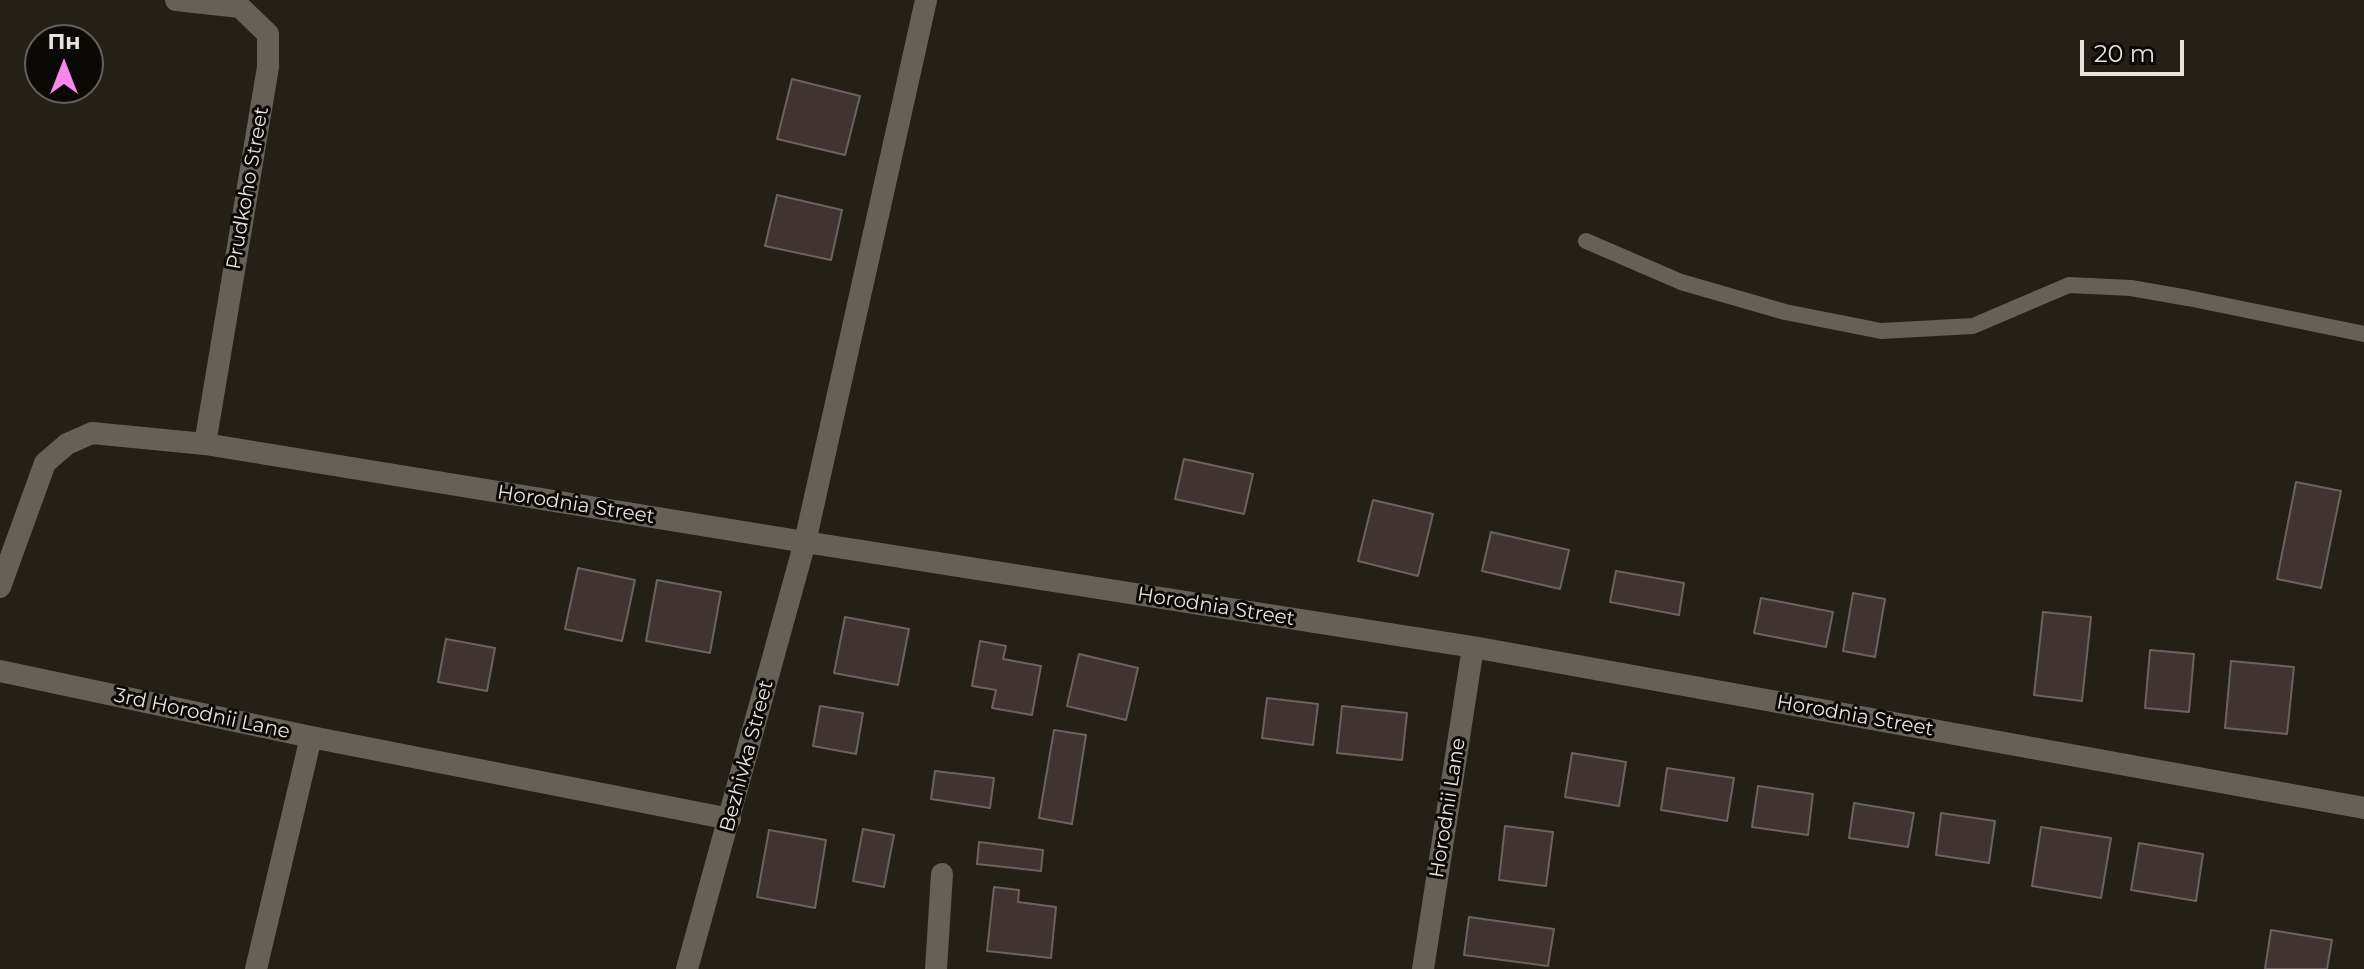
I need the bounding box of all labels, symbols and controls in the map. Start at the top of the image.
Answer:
north arrow [24,24,104,104]
scale bar [2084,24,2188,74]
text: Пн [47,28,81,55]
text: 20 m [2094,39,2155,68]
street label: Prudkoho Street [222,105,274,271]
street label: Horodnia Street [496,481,656,529]
street label: Horodnia Street [1136,583,1296,631]
street label: Bezhivka Street [715,677,779,835]
street label: 3rd Horodnii Lane [112,684,292,744]
street label: Horodnia Street [1775,690,1935,742]
street label: Horodnii Lane [1425,736,1471,880]

